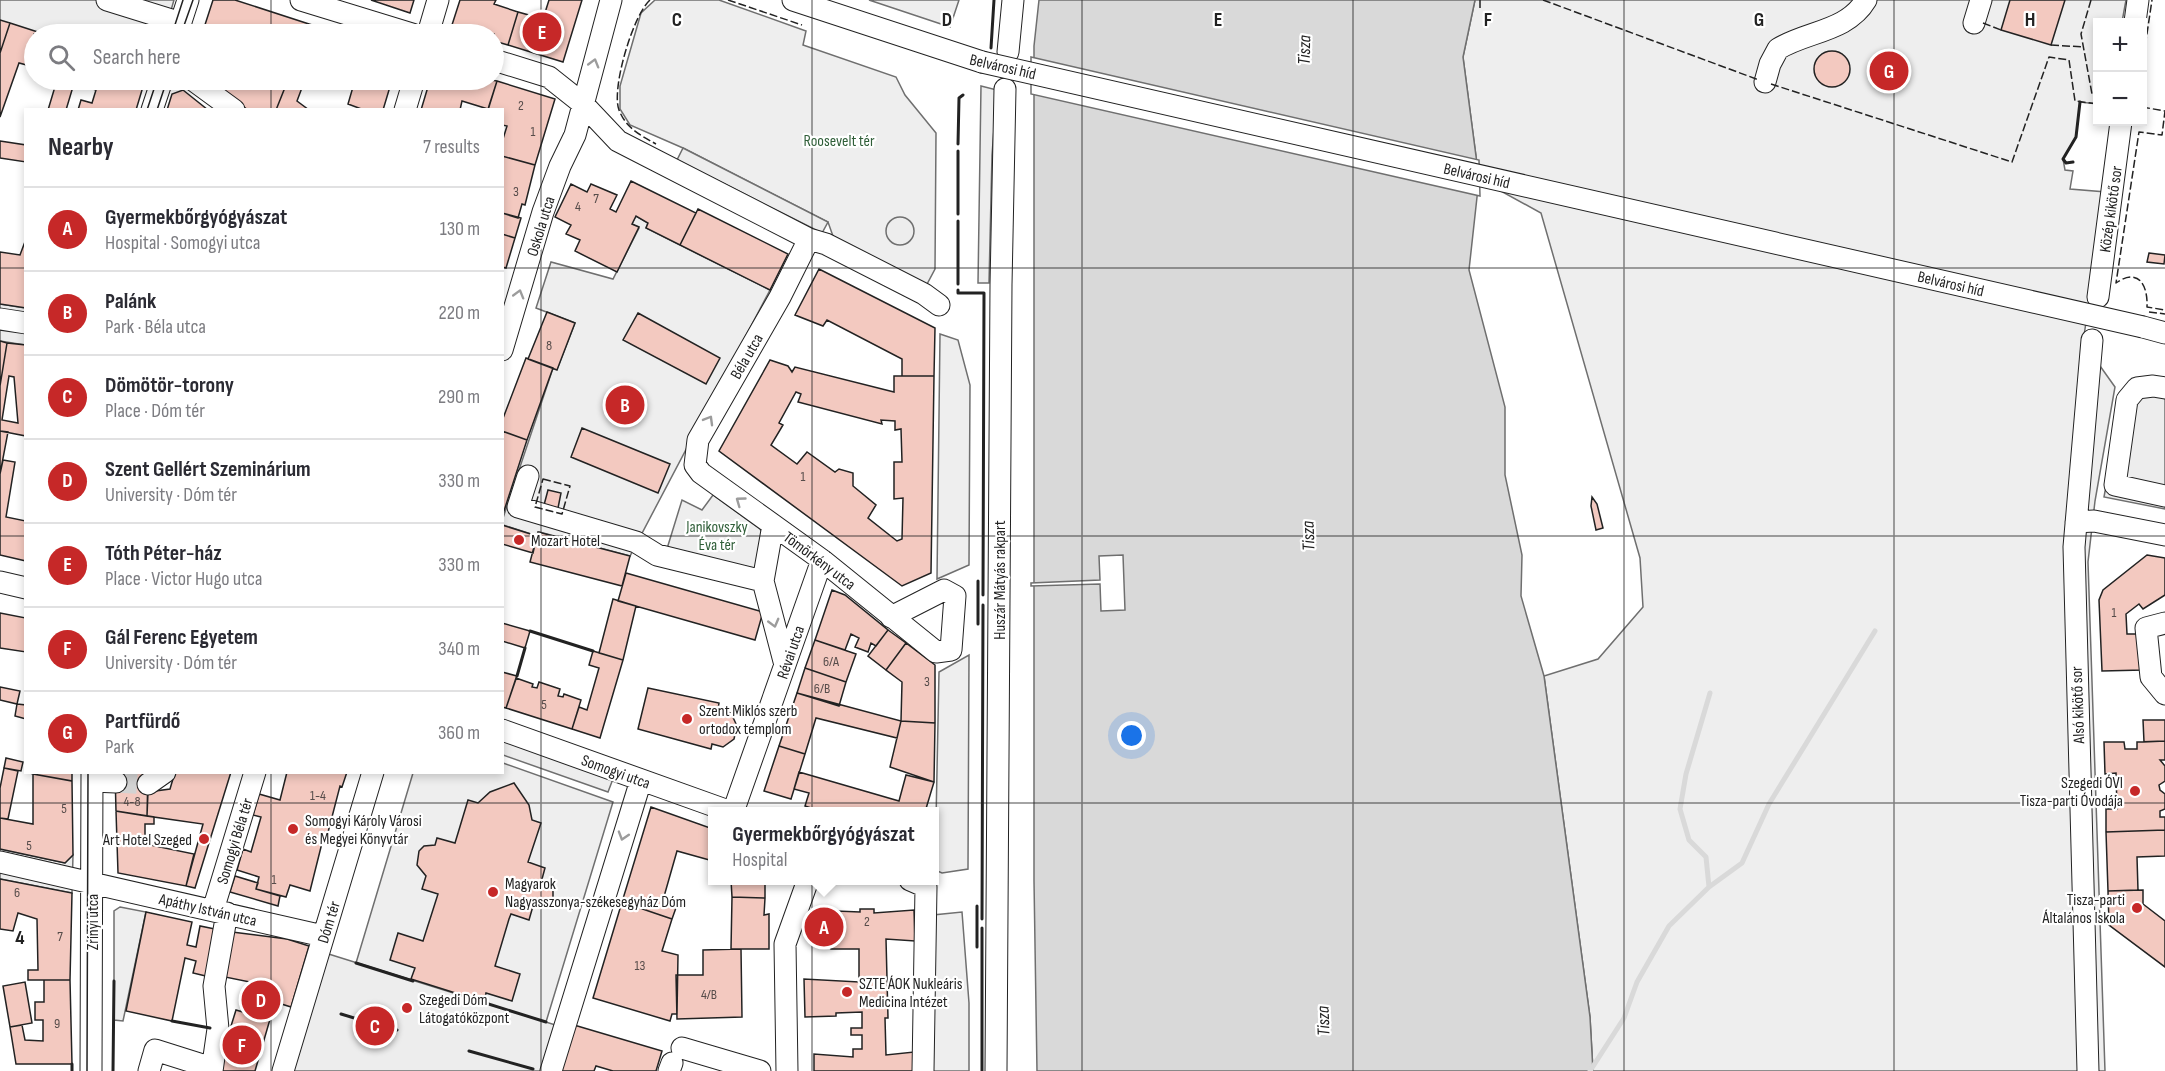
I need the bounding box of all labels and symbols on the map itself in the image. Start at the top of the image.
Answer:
text: C [672,8,682,32]
text: D [942,8,952,32]
text: E [1214,8,1222,32]
text: F [1484,8,1492,32]
text: G [1754,8,1764,32]
text: H [2025,8,2035,32]
pin: E [522,9,562,54]
water label: Tisza [1294,34,1315,65]
pin: G [1870,48,1908,94]
street label: Belvárosi híd [968,51,1038,84]
one-way arrow [587,59,599,69]
house number: 2 [518,97,524,114]
house number: 1 [531,123,536,140]
park label: Roosevelt tér [803,132,875,151]
street label: Belvárosi híd [1442,160,1512,193]
street label: Közép kikötő sor [2096,164,2127,254]
house number: 3 [513,183,519,200]
house number: 7 [593,190,599,207]
street label: Oskola utca [523,194,560,259]
house number: 4 [575,198,581,215]
street label: Belvárosi híd [1916,268,1986,301]
one-way arrow [512,289,524,300]
street label: Béla utca [727,331,768,383]
house number: 8 [546,337,552,354]
pin: B [606,382,644,428]
one-way arrow [702,416,714,426]
house number: 1 [801,468,806,485]
one-way arrow [736,497,747,508]
park label: Janikovszky Éva tér [685,518,748,555]
street label: Huszár Mátyás rakpart [991,520,1010,640]
water label: Tisza [1297,520,1320,551]
street label: Tömörkény utca [779,528,859,594]
place label: Mozart Hotel [531,532,600,551]
marker: Mozart Hotel [512,533,526,547]
house number: 1 [2112,604,2117,621]
one-way arrow [767,617,779,628]
street label: Révai utca [773,623,809,682]
house number: 6/A [823,653,840,670]
street label: Alsó kikötő sor [2068,666,2089,745]
house number: 3 [924,673,930,690]
house number: 6/B [814,680,830,697]
house number: 5 [541,696,547,713]
place label: Szent Miklós szerb ortodox templom [699,702,797,739]
marker: Szent Miklós szerb ortodox templom [680,712,694,726]
your location [1117,721,1146,750]
street label: Somogyi utca [578,751,653,794]
place label: Szegedi ÓVI Tisza-parti Óvodája [2020,774,2123,811]
marker: Szegedi ÓVI Tisza-parti Óvodája [2128,784,2142,798]
house number: 1-4 [310,787,326,804]
house number: 4-8 [123,793,141,810]
street label: Somogyi Béla tér [213,796,258,887]
house number: 5 [61,800,67,817]
place label: Somogyi Károly Városi és Megyei Könyvtár [305,812,422,849]
marker: Somogyi Károly Városi és Megyei Könyvtár [286,822,300,836]
one-way arrow [618,830,630,841]
place label: Art Hotel Szeged [102,831,192,850]
marker: Art Hotel Szeged [197,832,211,846]
house number: 5 [26,837,32,854]
house number: 1 [272,871,277,888]
place label: Magyarok Nagyasszonya-székesegyház Dóm [505,875,686,912]
house number: 6 [14,884,20,901]
marker: Magyarok Nagyasszonya-székesegyház Dóm [486,885,500,899]
street label: Apáthy István utca [156,890,258,931]
place label: Tisza-parti Általános Iskola [2041,891,2125,928]
street label: Zrínyi utca [84,894,103,950]
street label: Dóm tér [314,899,345,946]
marker: Tisza-parti Általános Iskola [2130,901,2144,915]
pin: A [804,904,844,950]
house number: 2 [864,913,870,930]
text: 4 [15,926,25,950]
house number: 7 [57,928,63,945]
house number: 13 [635,957,646,974]
place label: SZTE ÁOK Nukleáris Medicina Intézet [859,975,963,1012]
pin: D [242,978,280,1022]
marker: SZTE ÁOK Nukleáris Medicina Intézet [840,985,854,999]
house number: 4/B [701,986,717,1003]
place label: Szegedi Dóm Látogatóközpont [419,991,509,1028]
marker: Szegedi Dóm Látogatóközpont [400,1001,414,1015]
pin: C [356,1004,394,1048]
water label: Tisza [1312,1005,1335,1036]
house number: 9 [54,1015,60,1032]
pin: F [222,1022,262,1068]

